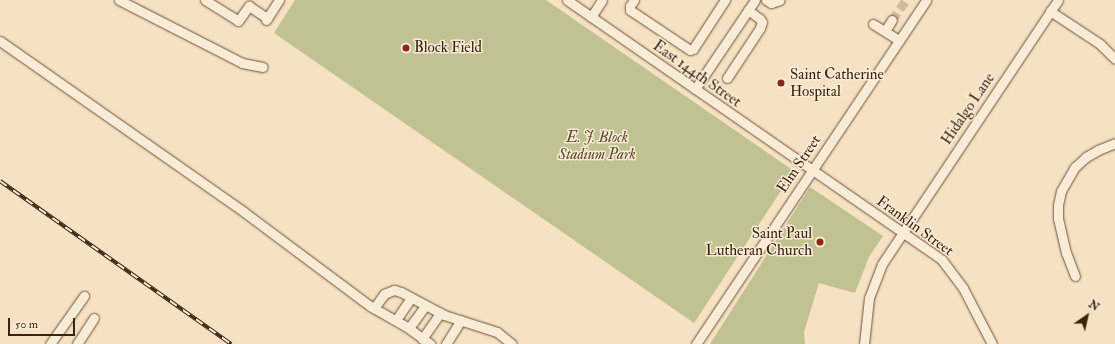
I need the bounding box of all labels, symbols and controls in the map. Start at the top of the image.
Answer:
street label: East 144th Street [649,37,745,111]
place label: Block Field [414,39,482,57]
marker: Block Field [401,43,411,53]
place label: Saint Catherine Hospital [790,65,884,100]
street label: Hidalgo Lane [937,70,999,148]
marker: Saint Catherine Hospital [775,77,787,89]
park label: E. J. Block Stadium Park [558,128,636,163]
street label: Elm Street [773,132,825,196]
street label: Franklin Street [873,192,957,260]
place label: Saint Paul Lutheran Church [706,224,812,259]
marker: Saint Paul Lutheran Church [815,237,825,247]
north arrow [1067,296,1107,336]
text: N [1086,297,1102,314]
scale bar [10,310,77,336]
text: 50 m [15,317,38,332]

